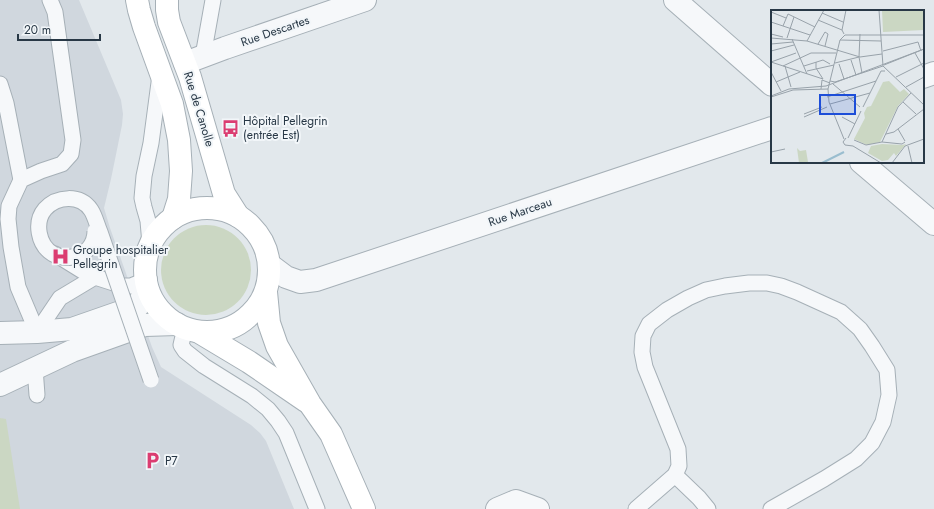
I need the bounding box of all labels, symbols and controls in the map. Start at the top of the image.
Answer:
inset map [771,10,924,163]
street label: Rue Descartes [238,11,312,51]
scale bar [18,16,100,42]
text: 20 m [24,21,51,39]
street label: Rue de Canolle [179,69,219,149]
place label: Hôpital Pellegrin (entrée Est) [243,112,328,144]
bus stop icon: Hôpital Pellegrin (entrée Est) [220,118,240,138]
street label: Rue Marceau [486,193,554,231]
place label: Groupe hospitalier Pellegrin [73,241,169,273]
hospital icon: Groupe hospitalier Pellegrin [50,247,70,267]
parking icon: P7 [142,451,162,471]
place label: P7 [165,452,178,470]

